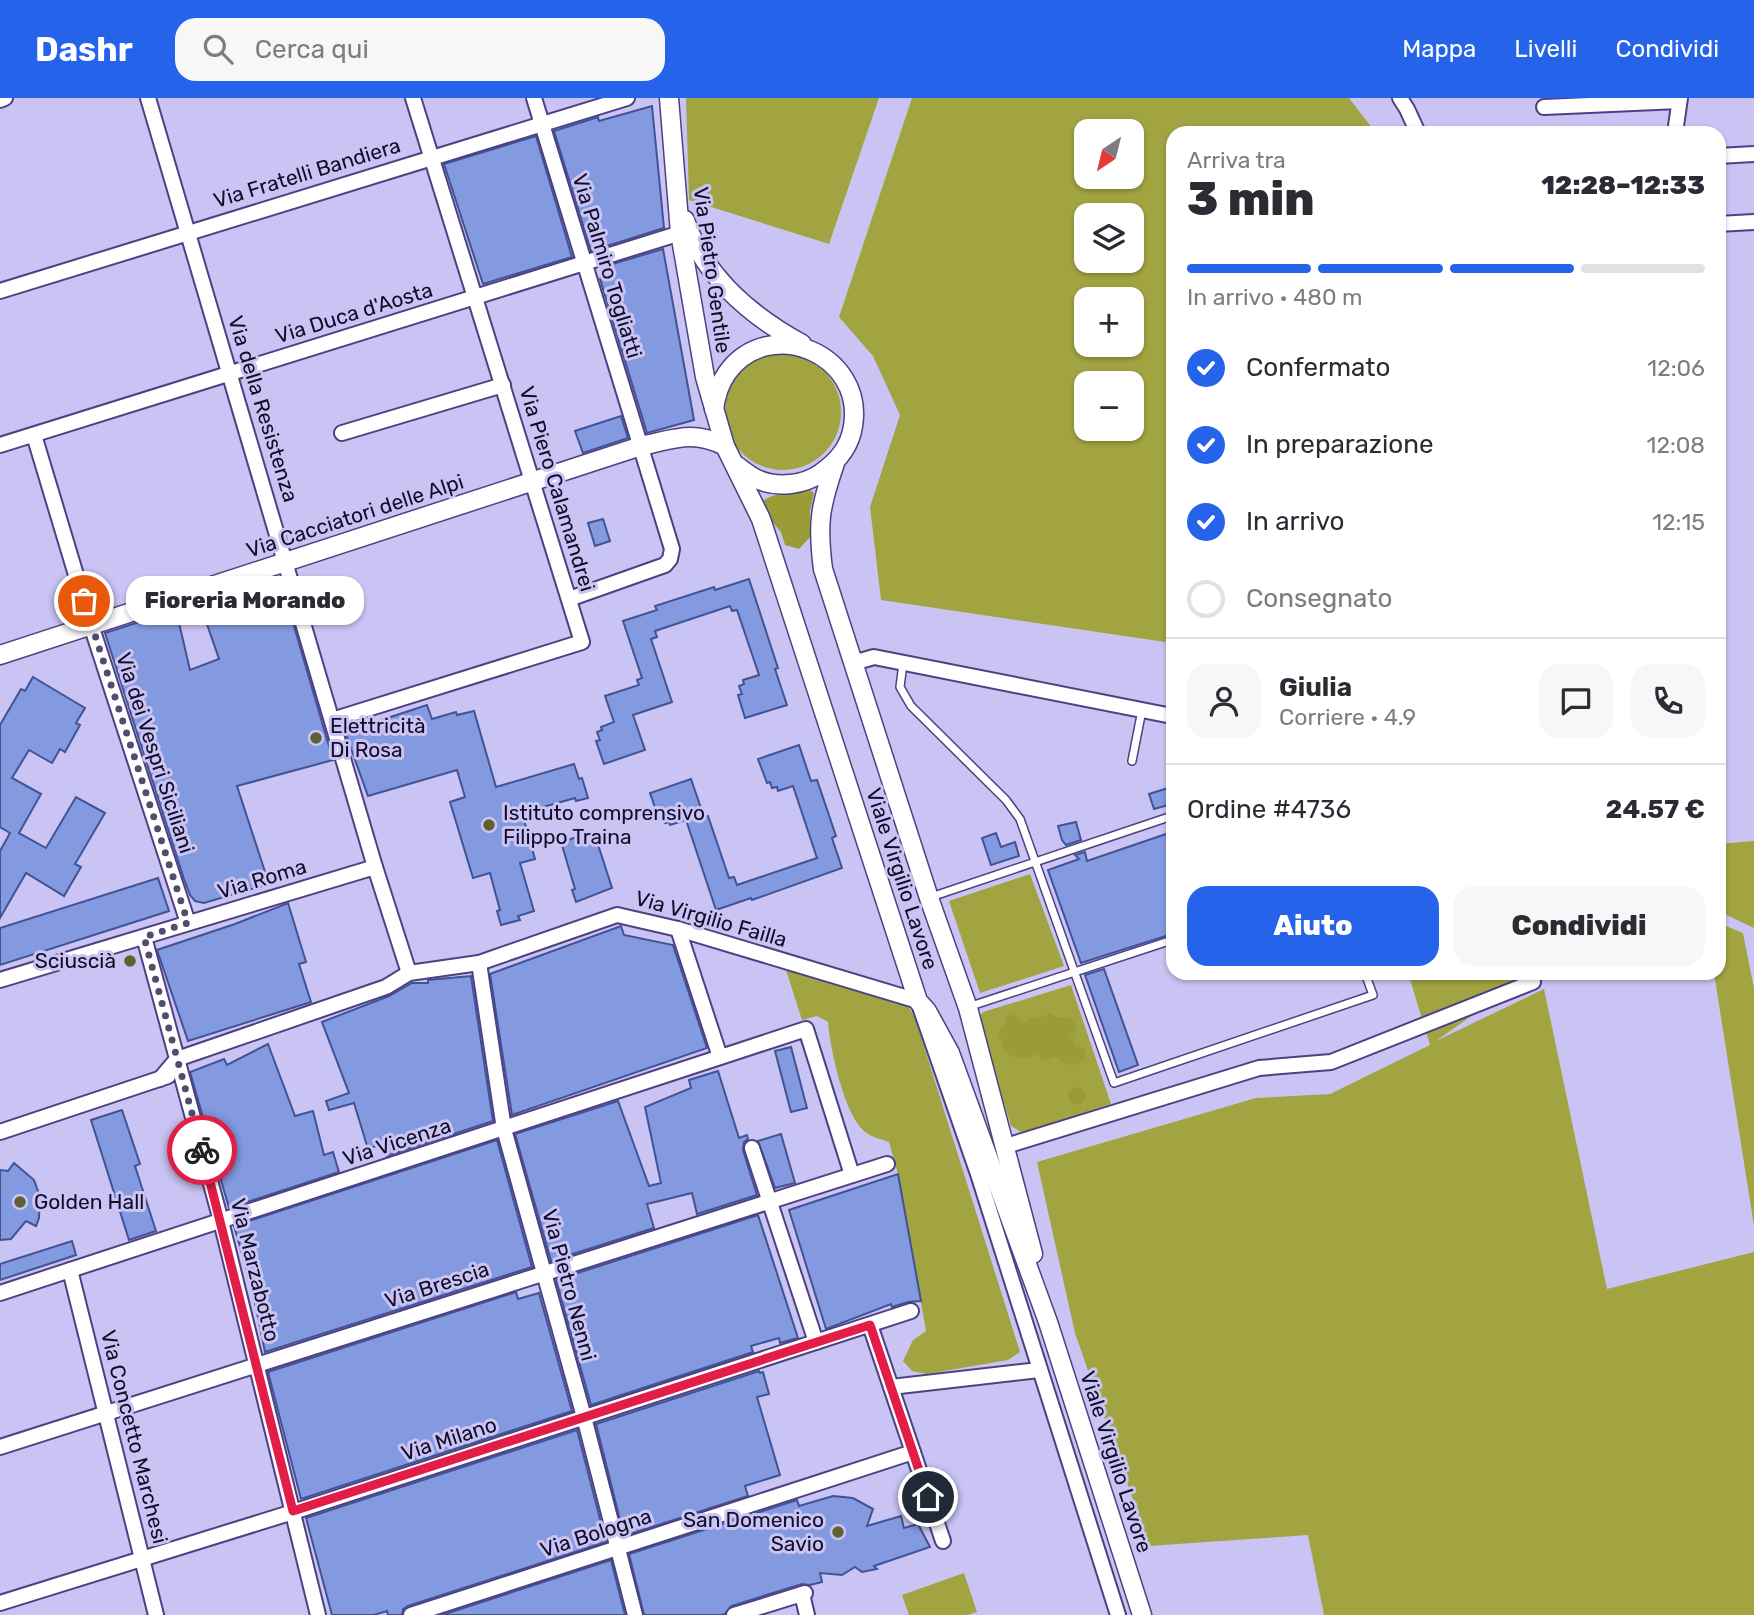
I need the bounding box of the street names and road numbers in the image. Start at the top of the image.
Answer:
street label: Via Fratelli Bandiera [210,132,403,213]
street label: Via Palmiro Togliatti [568,171,647,361]
street label: Via Pietro Gentile [688,185,737,355]
street label: Via Duca d'Aosta [272,277,435,348]
street label: Via della Resistenza [223,313,304,505]
street label: Via Piero Calamandrei [514,383,601,594]
street label: Via Cacciatori delle Alpi [243,469,467,562]
street label: Via dei Vespri Siciliani [111,649,200,856]
street label: Viale Virgilio Lavore [861,785,944,973]
street label: Via Roma [214,853,309,904]
street label: Via Virgilio Failla [632,885,790,952]
street label: Via Vicenza [340,1112,454,1171]
street label: Via Marzabotto [226,1196,285,1344]
street label: Via Pietro Nenni [537,1206,602,1363]
street label: Via Brescia [382,1256,492,1313]
street label: Via Concetto Marchesi [96,1328,173,1546]
street label: Viale Virgilio Lavore [1075,1368,1158,1556]
street label: Via Milano [398,1411,500,1466]
street label: Via Bologna [537,1503,655,1562]

